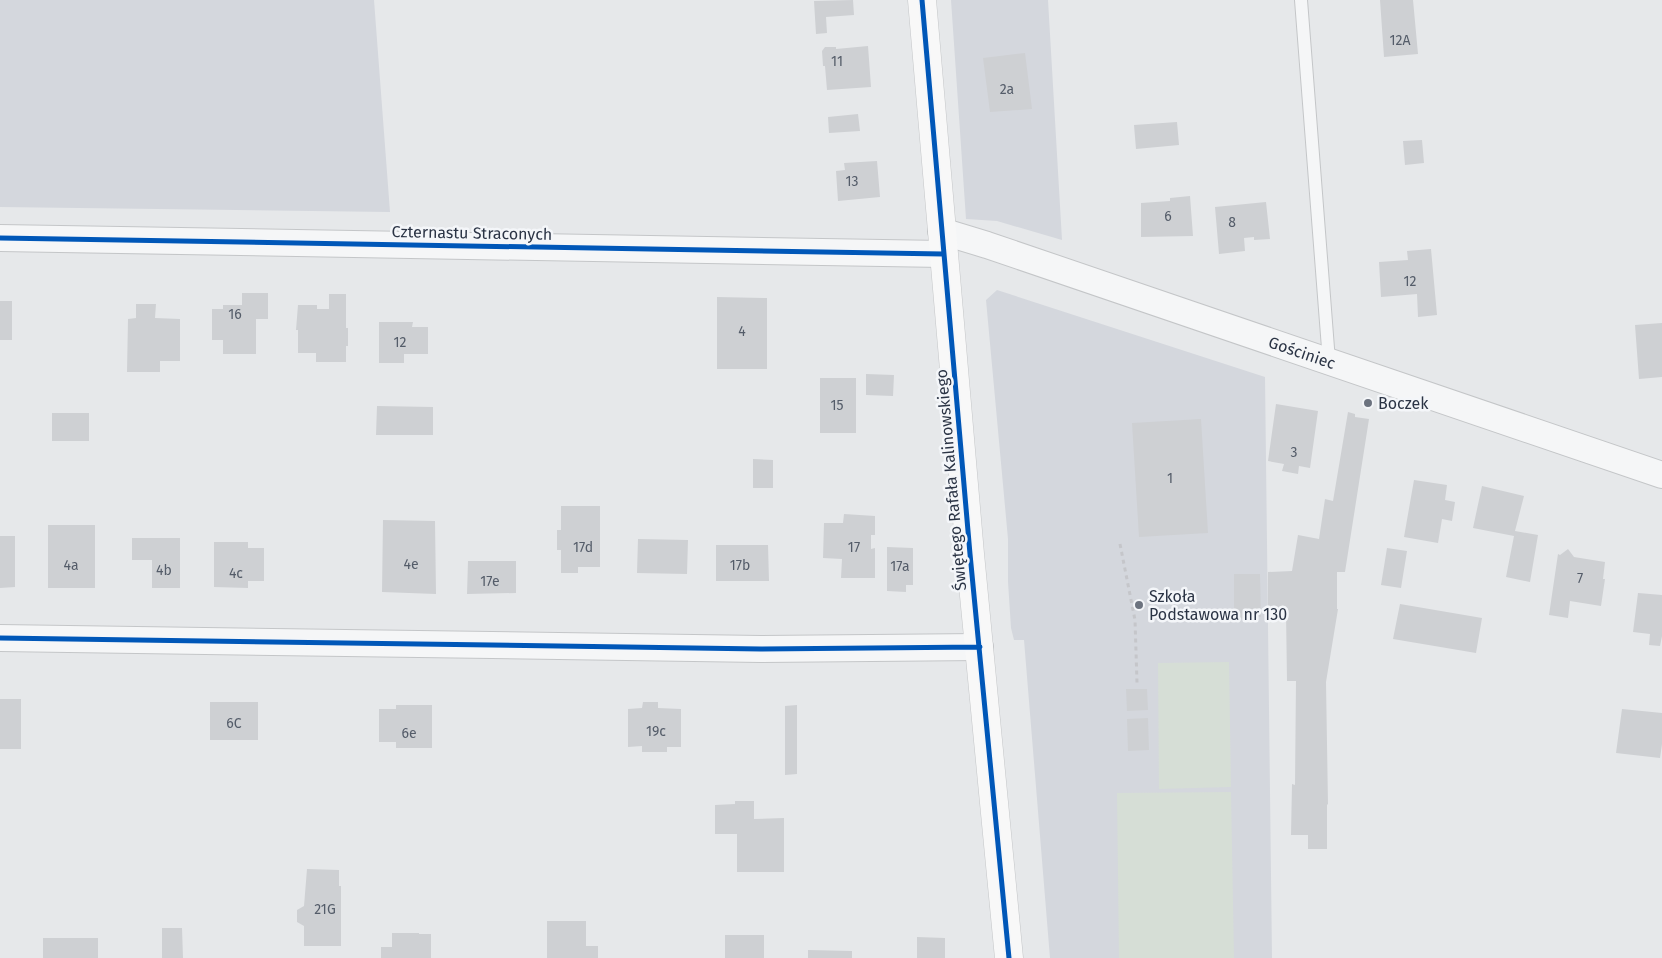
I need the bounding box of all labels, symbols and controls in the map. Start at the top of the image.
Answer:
house number: 12A [1389,32,1411,49]
house number: 11 [831,53,843,70]
house number: 2a [1000,81,1014,98]
house number: 13 [845,173,859,190]
house number: 6 [1164,208,1172,225]
house number: 8 [1228,214,1236,231]
street label: Czternastu Straconych [392,222,552,244]
house number: 12 [1404,273,1417,290]
house number: 16 [228,306,242,323]
house number: 4 [738,323,746,340]
street label: Gościniec [1266,332,1338,373]
house number: 12 [394,334,407,351]
street label: Świętego Rafała Kalinowskiego [931,368,970,592]
place label: Boczek [1378,394,1429,413]
house number: 15 [830,397,844,414]
marker: Boczek [1362,397,1374,409]
house number: 3 [1291,444,1298,461]
house number: 1 [1167,470,1173,487]
house number: 17d [573,539,593,556]
house number: 17 [848,539,860,556]
house number: 4e [403,556,419,573]
house number: 4a [63,557,79,574]
house number: 17b [730,557,750,574]
house number: 17a [890,558,910,575]
house number: 4b [156,562,172,579]
house number: 4c [229,565,243,582]
house number: 7 [1577,570,1583,587]
house number: 17e [480,573,500,590]
place label: Szkoła Podstawowa nr 130 [1149,587,1287,624]
marker: Szkoła Podstawowa nr 130 [1133,599,1145,611]
house number: 6C [226,715,242,732]
house number: 19c [646,723,666,740]
house number: 6e [401,725,417,742]
house number: 21G [314,901,336,918]

